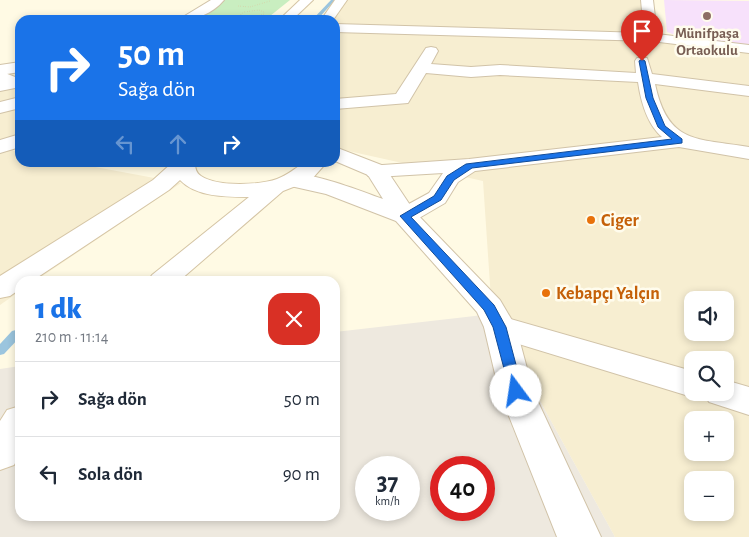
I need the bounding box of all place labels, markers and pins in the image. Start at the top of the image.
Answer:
pin [621,10,663,61]
marker: Münifpaşa Ortaokulu [701,10,713,22]
place label: Münifpaşa Ortaokulu [675,26,739,58]
place label: Ciger [601,212,639,230]
marker: Ciger [585,214,597,226]
place label: Kebapçı Yalçın [556,285,660,303]
marker: Kebapçı Yalçın [540,287,552,299]

